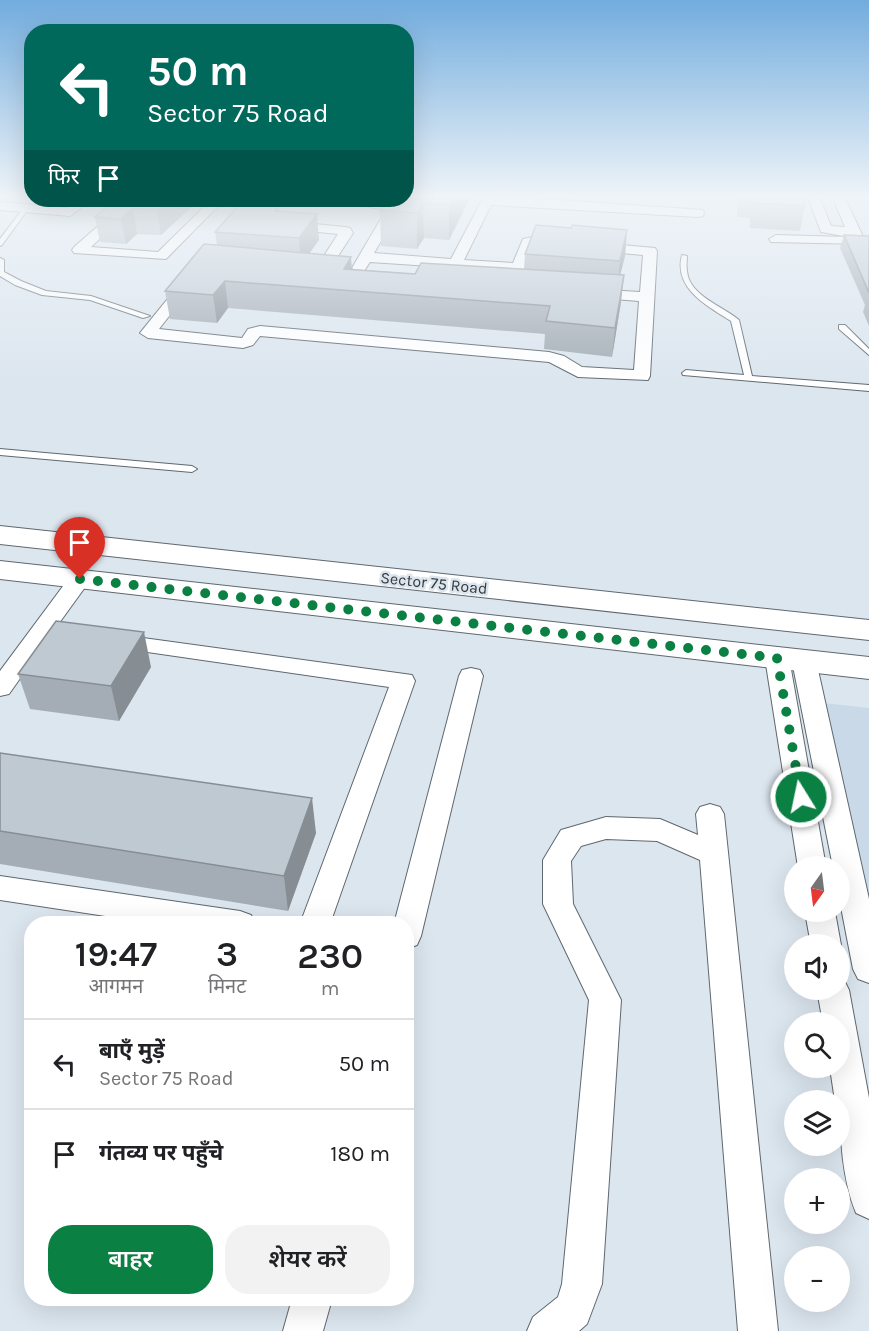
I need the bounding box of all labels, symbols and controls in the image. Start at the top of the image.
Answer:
text: 50 m [147,46,249,96]
icon: left [48,48,126,126]
text: Sector 75 Road [147,97,329,129]
icon: arrive [92,162,125,195]
text: फिर [48,164,80,190]
pin [54,517,105,579]
icon: arrive [63,526,96,559]
street label: Sector 75 Road [379,568,489,598]
position arrow [769,765,833,829]
north arrow [784,856,850,922]
map controls [784,856,850,1312]
text: 19:47 [75,933,157,975]
text: 3 [216,933,238,975]
button: sound [784,934,850,1000]
text: 230 [297,935,363,977]
text: आगमन [89,975,143,998]
text: मिनट [208,975,246,998]
text: m [321,977,339,1000]
button: search [784,1012,850,1078]
text: बाएँ मुड़ें [99,1038,165,1064]
icon: left [48,1048,81,1081]
text: 50 m [339,1051,390,1077]
text: Sector 75 Road [99,1067,234,1090]
button: layers [784,1090,850,1156]
icon: arrive [48,1138,81,1171]
text: गंतव्य पर पहुँचे [99,1140,223,1166]
text: 180 m [330,1141,390,1167]
button: + [784,1168,850,1234]
button: बाहर [48,1225,213,1294]
button: शेयर करें [225,1225,390,1294]
button: − [784,1246,850,1312]

